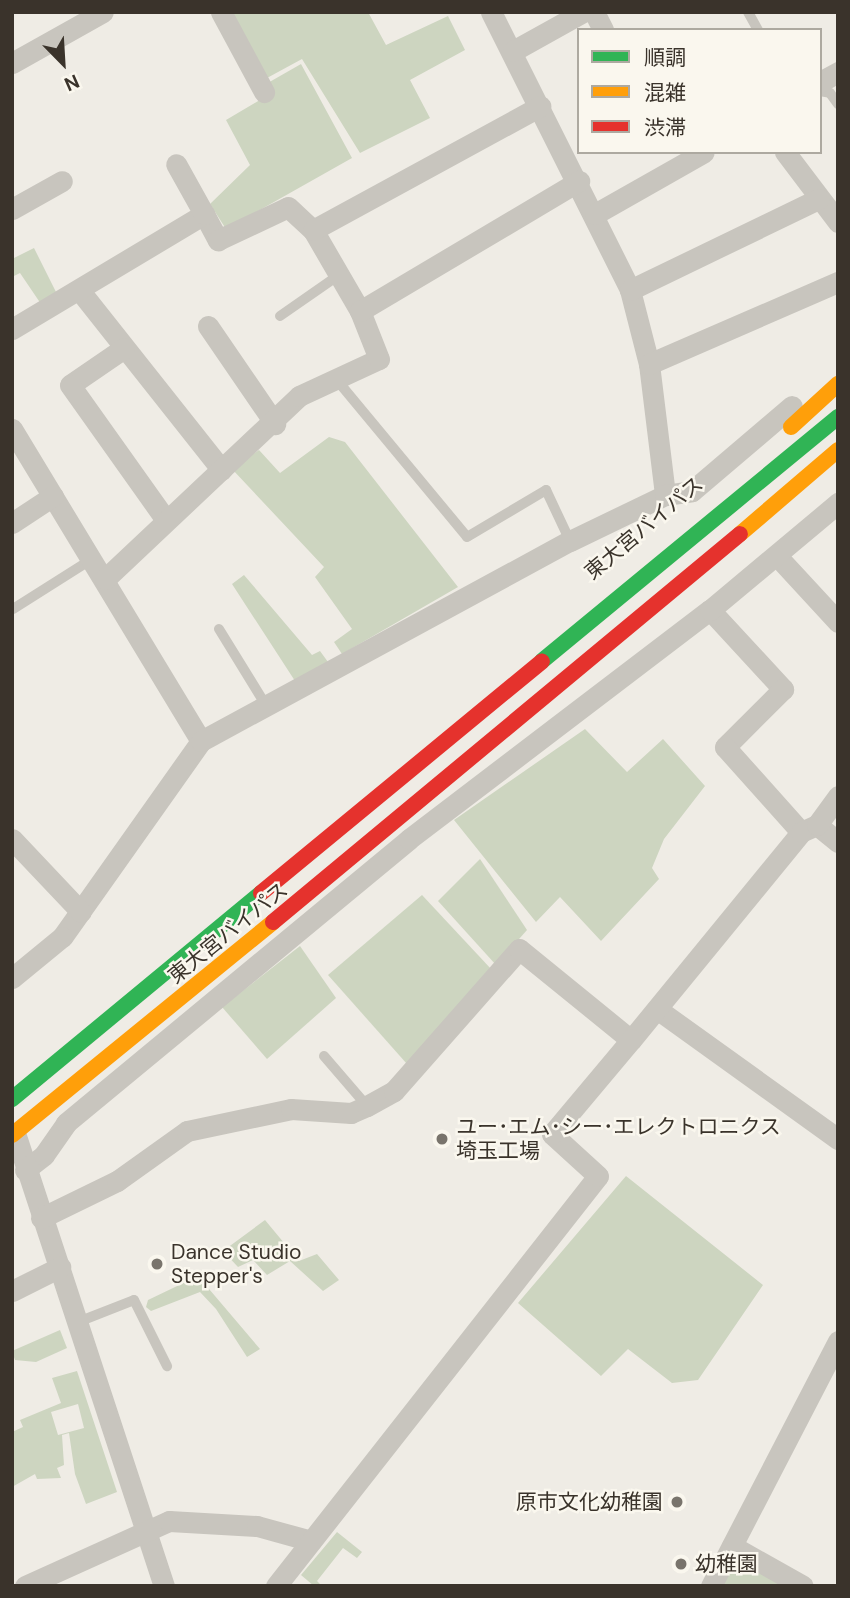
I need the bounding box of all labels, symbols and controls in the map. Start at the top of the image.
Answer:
north arrow [28,28,98,98]
legend [577,28,822,154]
text: 順調 [644,44,686,72]
text: N [60,68,83,97]
text: 混雑 [644,79,686,107]
text: 渋滞 [644,114,686,142]
street label: 東大宮バイパス [580,471,708,585]
street label: 東大宮バイパス [163,877,293,989]
place label: ユー･エム･シー･エレクトロニクス 埼玉工場 [456,1114,781,1164]
marker: ユー･エム･シー･エレクトロニクス 埼玉工場 [434,1131,450,1147]
place label: Dance Studio Stepper's [171,1239,302,1289]
marker: Dance Studio Stepper's [149,1256,165,1272]
place label: 原市文化幼稚園 [516,1489,663,1515]
marker: 原市文化幼稚園 [669,1494,685,1510]
place label: 幼稚園 [695,1551,758,1577]
marker: 幼稚園 [673,1556,689,1572]

